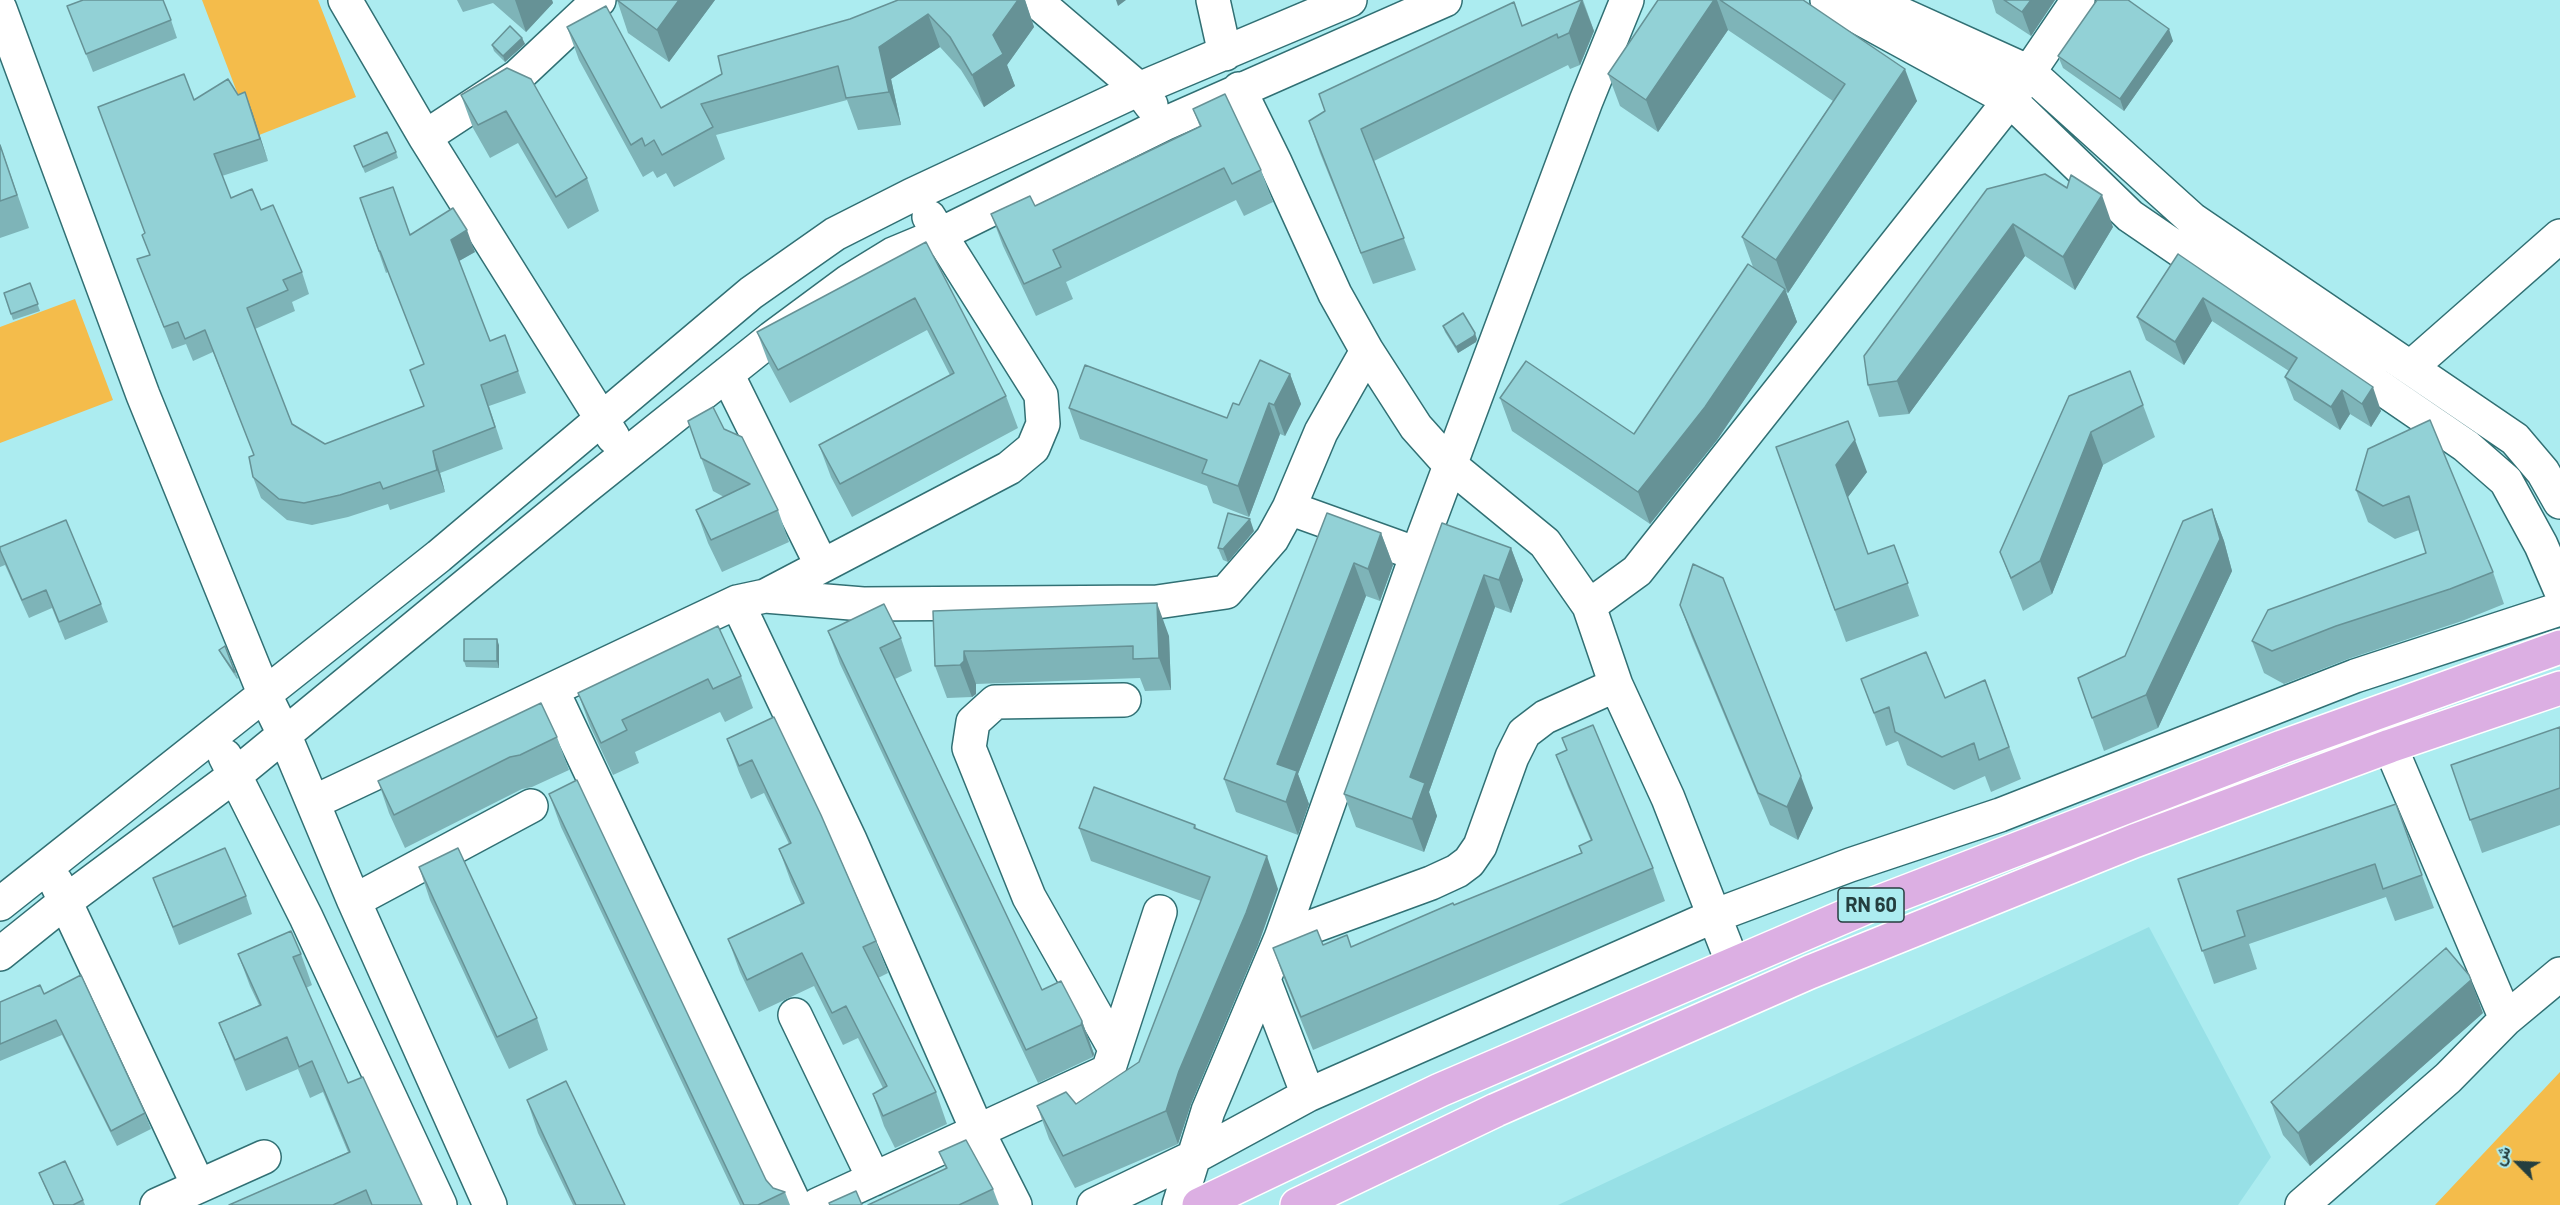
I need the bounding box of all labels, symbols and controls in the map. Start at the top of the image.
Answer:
road number: RN 60 [1838,888,1904,922]
north arrow [2488,1133,2548,1193]
text: ش [2489,1143,2514,1168]

